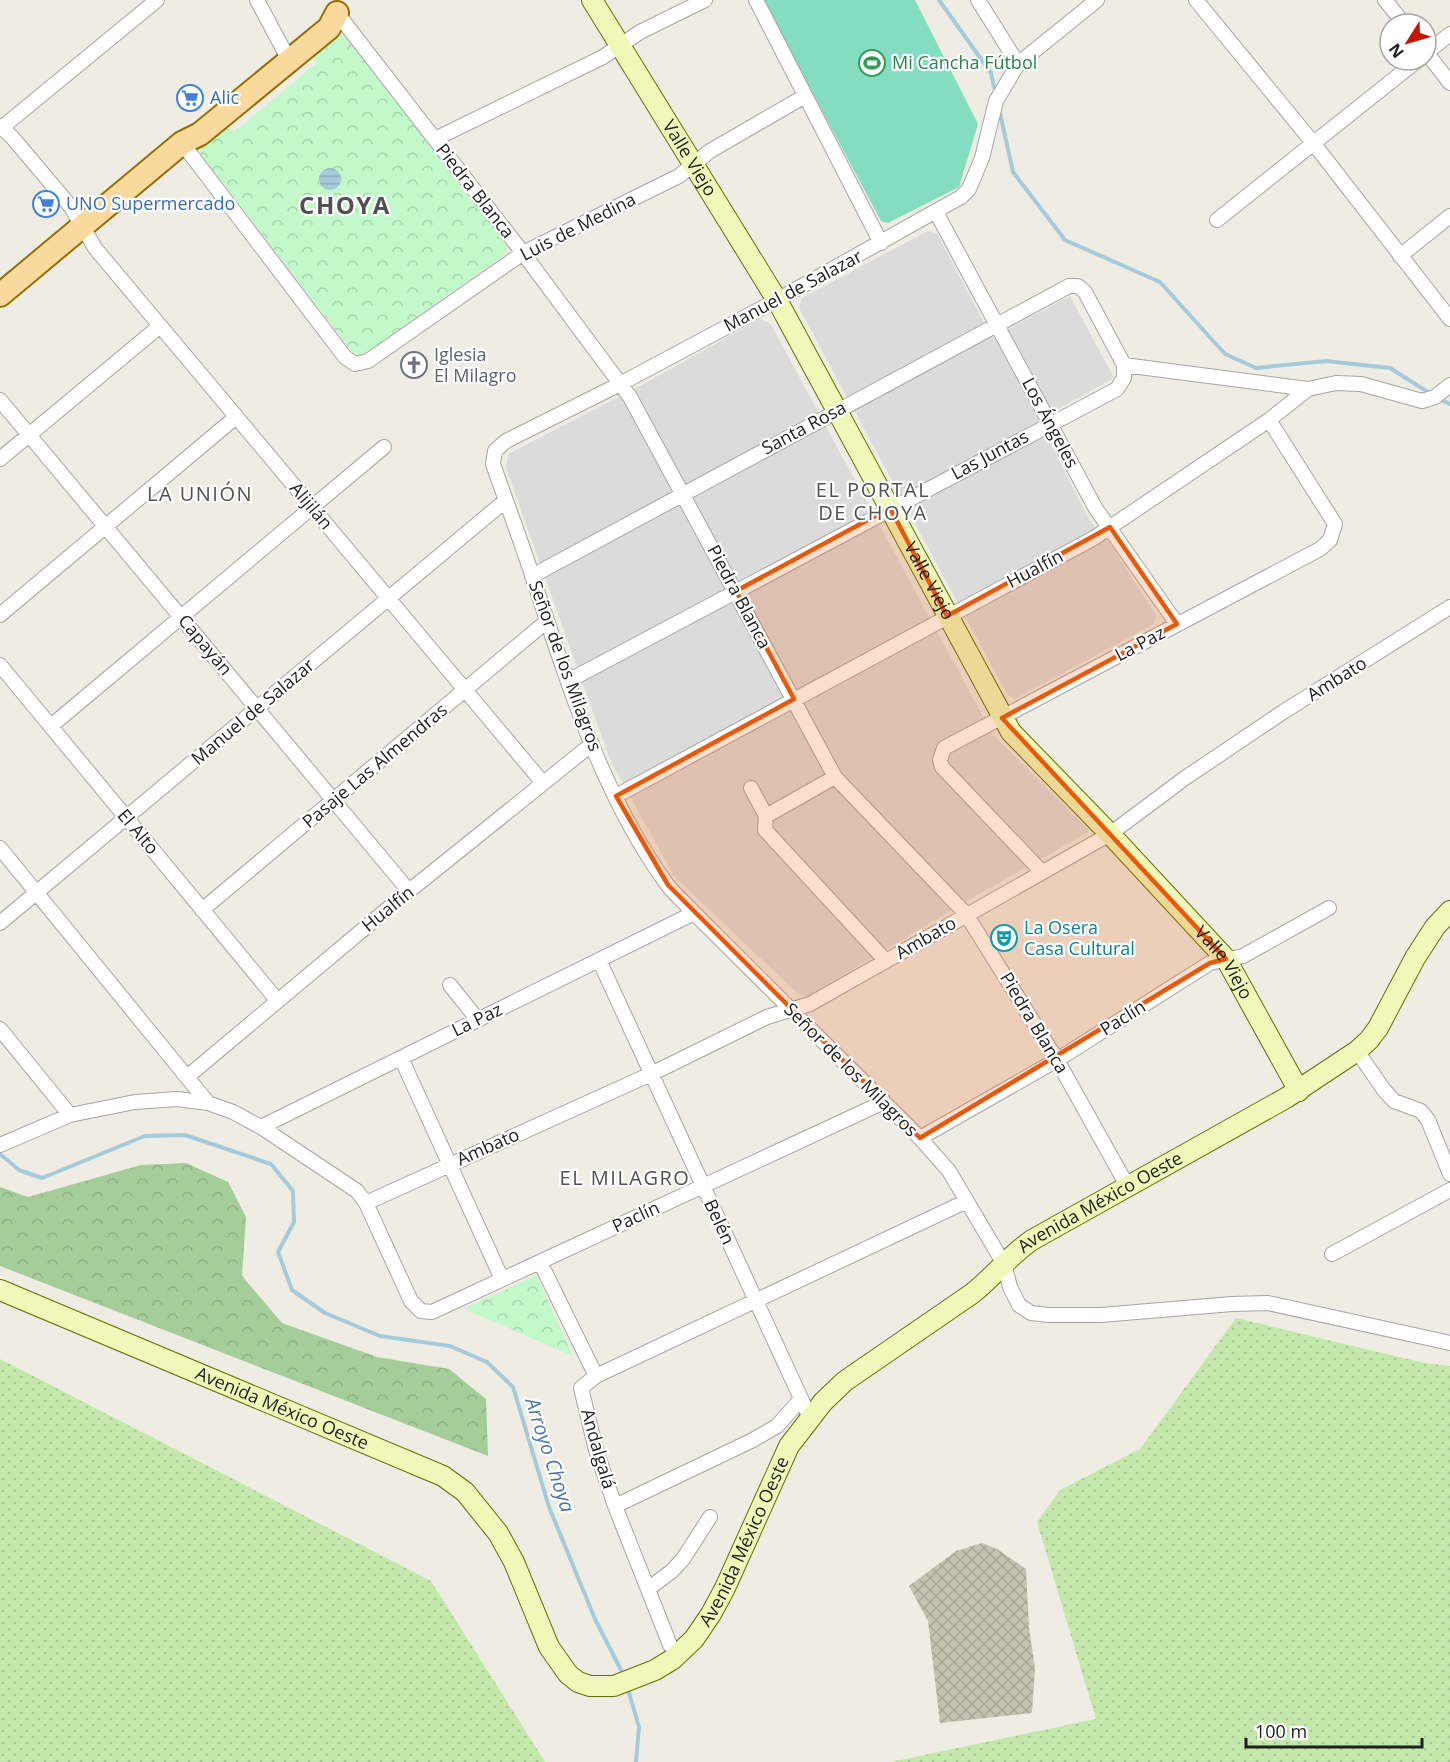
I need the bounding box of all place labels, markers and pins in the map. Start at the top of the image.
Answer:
sports icon: Mi Cancha Fútbol [857,48,887,78]
place label: Mi Cancha Fútbol [892,50,1037,74]
supermarket icon: Alic [175,83,205,113]
place label: Alic [210,85,239,109]
supermarket icon: UNO Supermercado [31,189,61,219]
place label: UNO Supermercado [66,191,235,215]
place label: Iglesia El Milagro [434,342,516,387]
church icon: Iglesia El Milagro [399,350,429,380]
place label: La Osera Casa Cultural [1024,915,1135,960]
theatre icon: La Osera Casa Cultural [989,923,1019,953]

